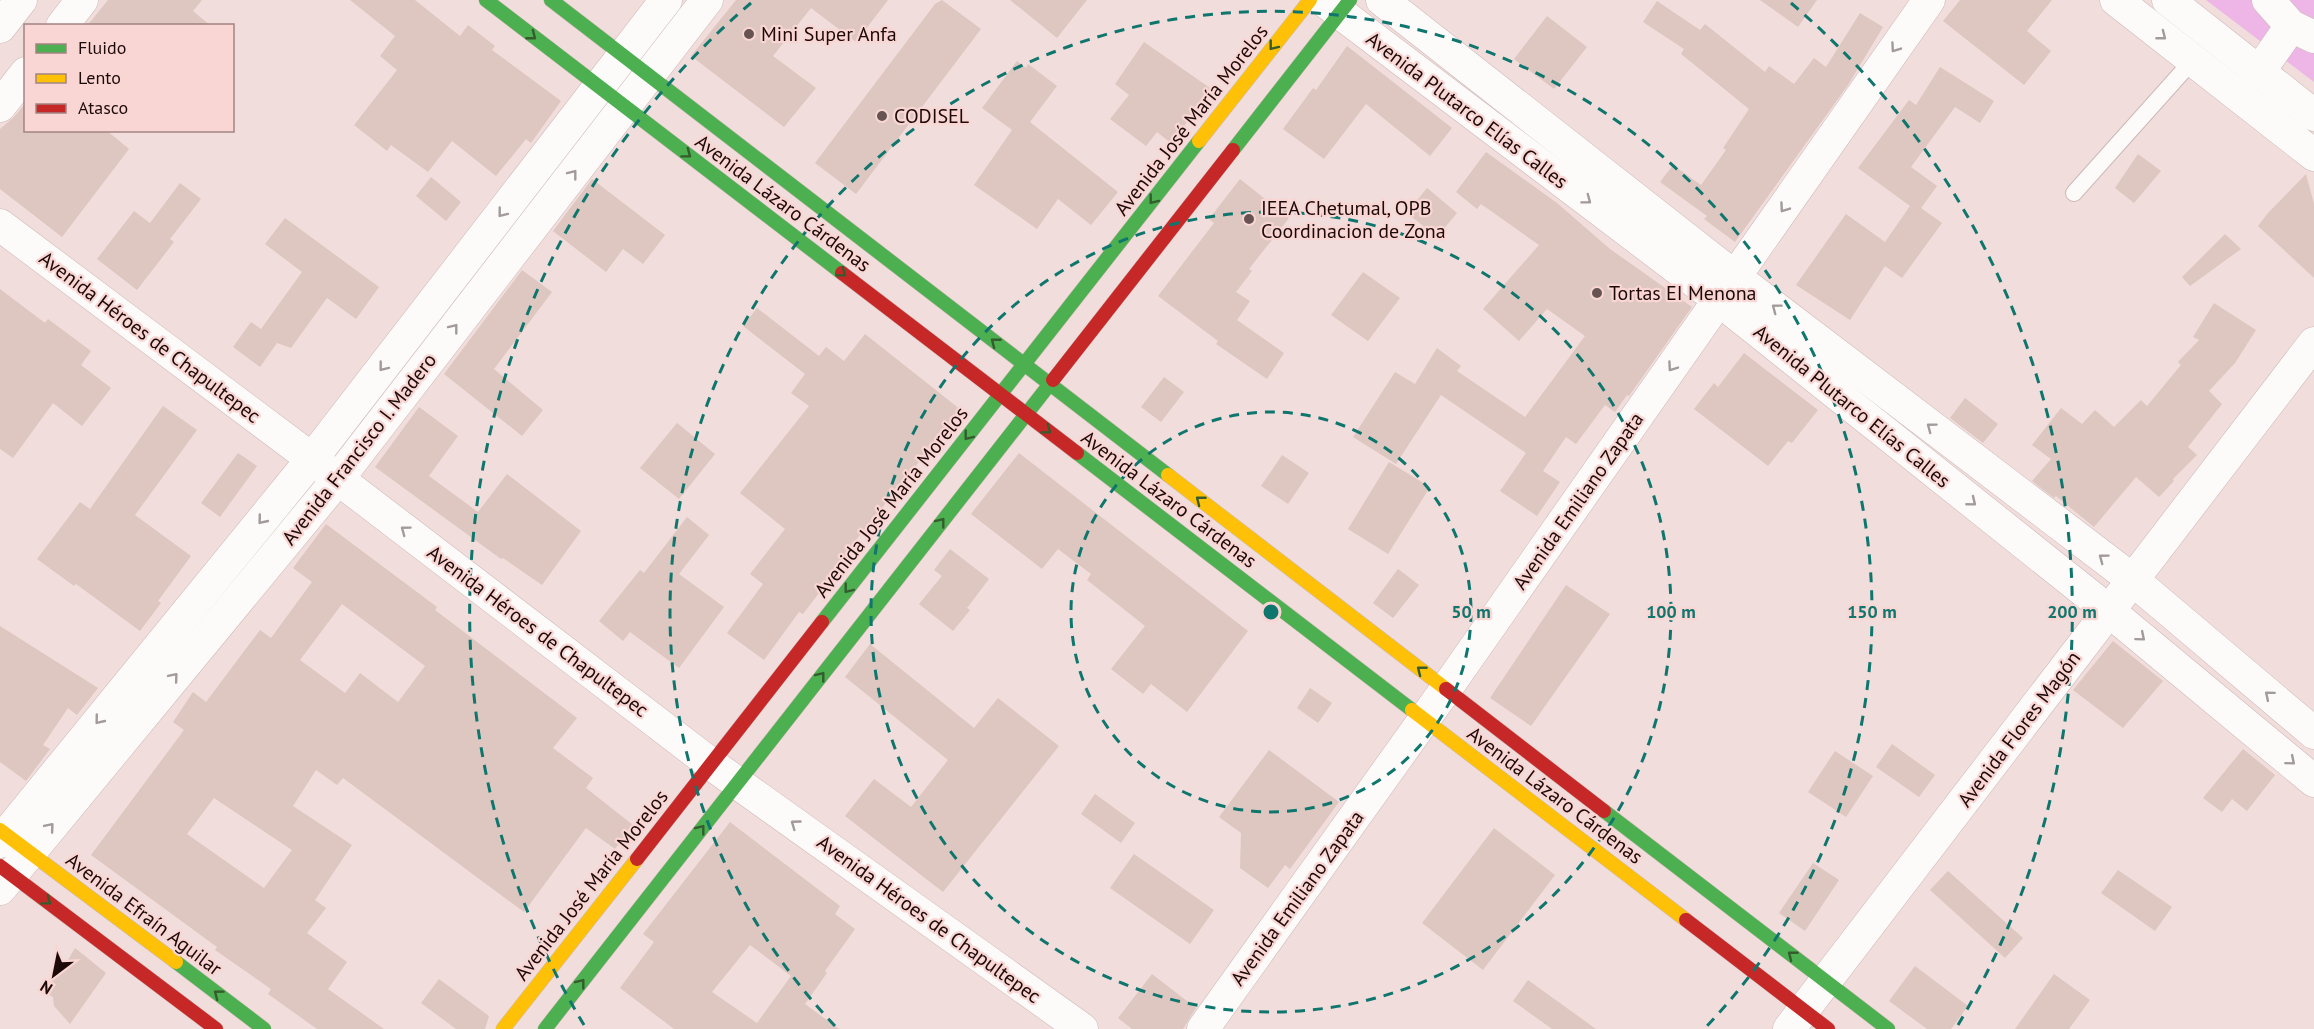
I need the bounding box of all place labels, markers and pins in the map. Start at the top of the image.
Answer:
place label: Mini Super Anfa [761,21,897,47]
marker: Mini Super Anfa [742,27,756,41]
place label: CODISEL [894,103,969,129]
marker: CODISEL [875,109,889,123]
place label: IEEA Chetumal, OPB Coordinacion de Zona [1261,195,1446,244]
marker: IEEA Chetumal, OPB Coordinacion de Zona [1242,212,1256,226]
place label: Tortas EI Menona [1609,280,1757,306]
marker: Tortas EI Menona [1590,286,1604,300]
centre of rings [1261,602,1281,622]

